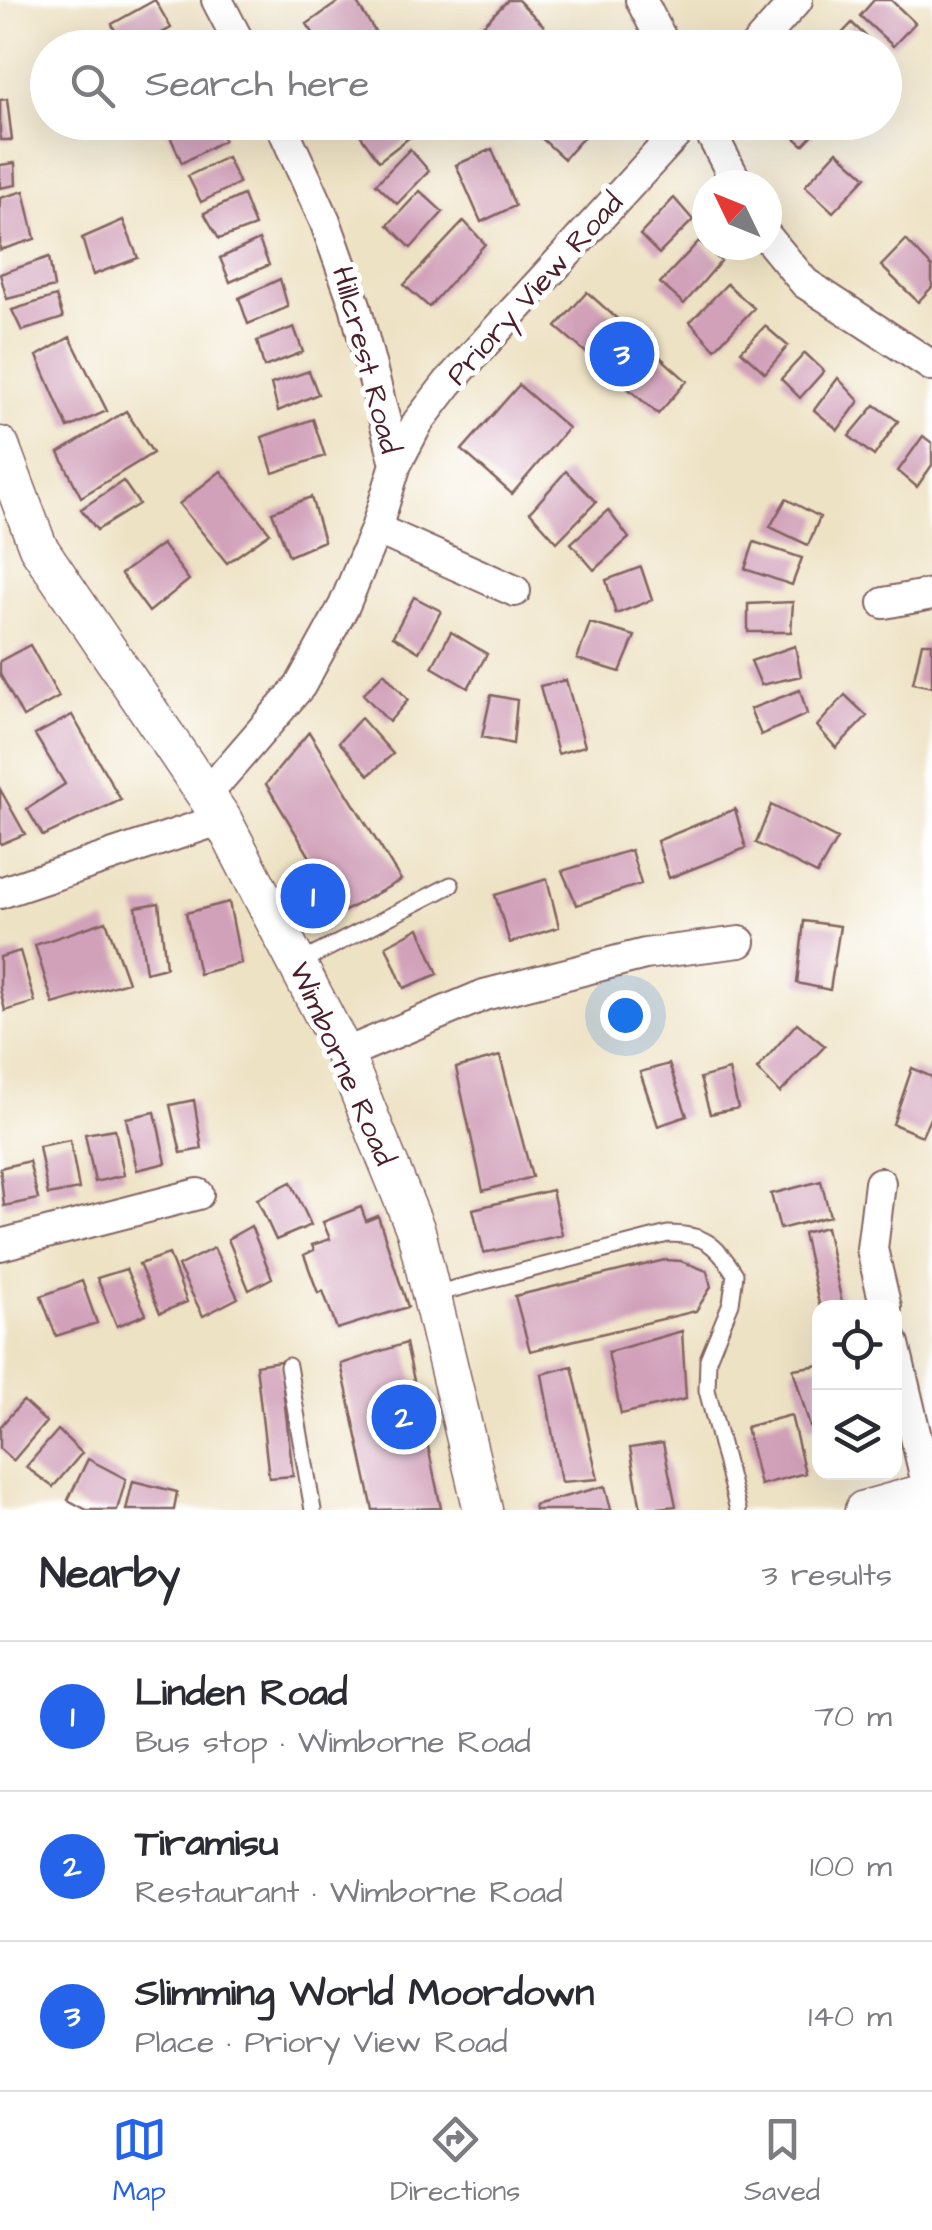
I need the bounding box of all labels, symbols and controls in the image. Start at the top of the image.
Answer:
search box [30,30,902,140]
icon: search [65,58,120,113]
text: Search here [145,59,369,111]
north arrow [692,170,782,260]
street label: Priory View Road [437,183,634,395]
street label: Hillcrest Road [321,262,411,458]
pin: 3 [590,316,654,392]
pin: 1 [280,858,346,934]
street label: Wimborne Road [278,956,406,1172]
your location [600,990,651,1041]
map controls [812,1300,902,1480]
button: locate [812,1300,902,1390]
pin: 2 [372,1380,436,1454]
button: layers [812,1390,902,1480]
text: Nearby [40,1546,180,1604]
text: 3 results [762,1553,892,1598]
text: Linden Road [135,1668,348,1720]
text: 1 [70,1694,75,1739]
text: 70 m [814,1694,892,1739]
text: Bus stop · Wimborne Road [135,1720,531,1765]
text: Tiramisu [135,1818,278,1870]
text: 2 [63,1844,82,1889]
text: 100 m [810,1844,892,1889]
text: Restaurant · Wimborne Road [135,1870,563,1915]
text: Slimming World Moordown [135,1968,594,2020]
text: 3 [64,1994,81,2039]
text: 140 m [808,1994,892,2039]
text: Place · Priory View Road [135,2020,508,2065]
tab: Map [112,2112,167,2211]
tab: Directions [390,2112,520,2211]
tab: Saved [744,2112,820,2211]

